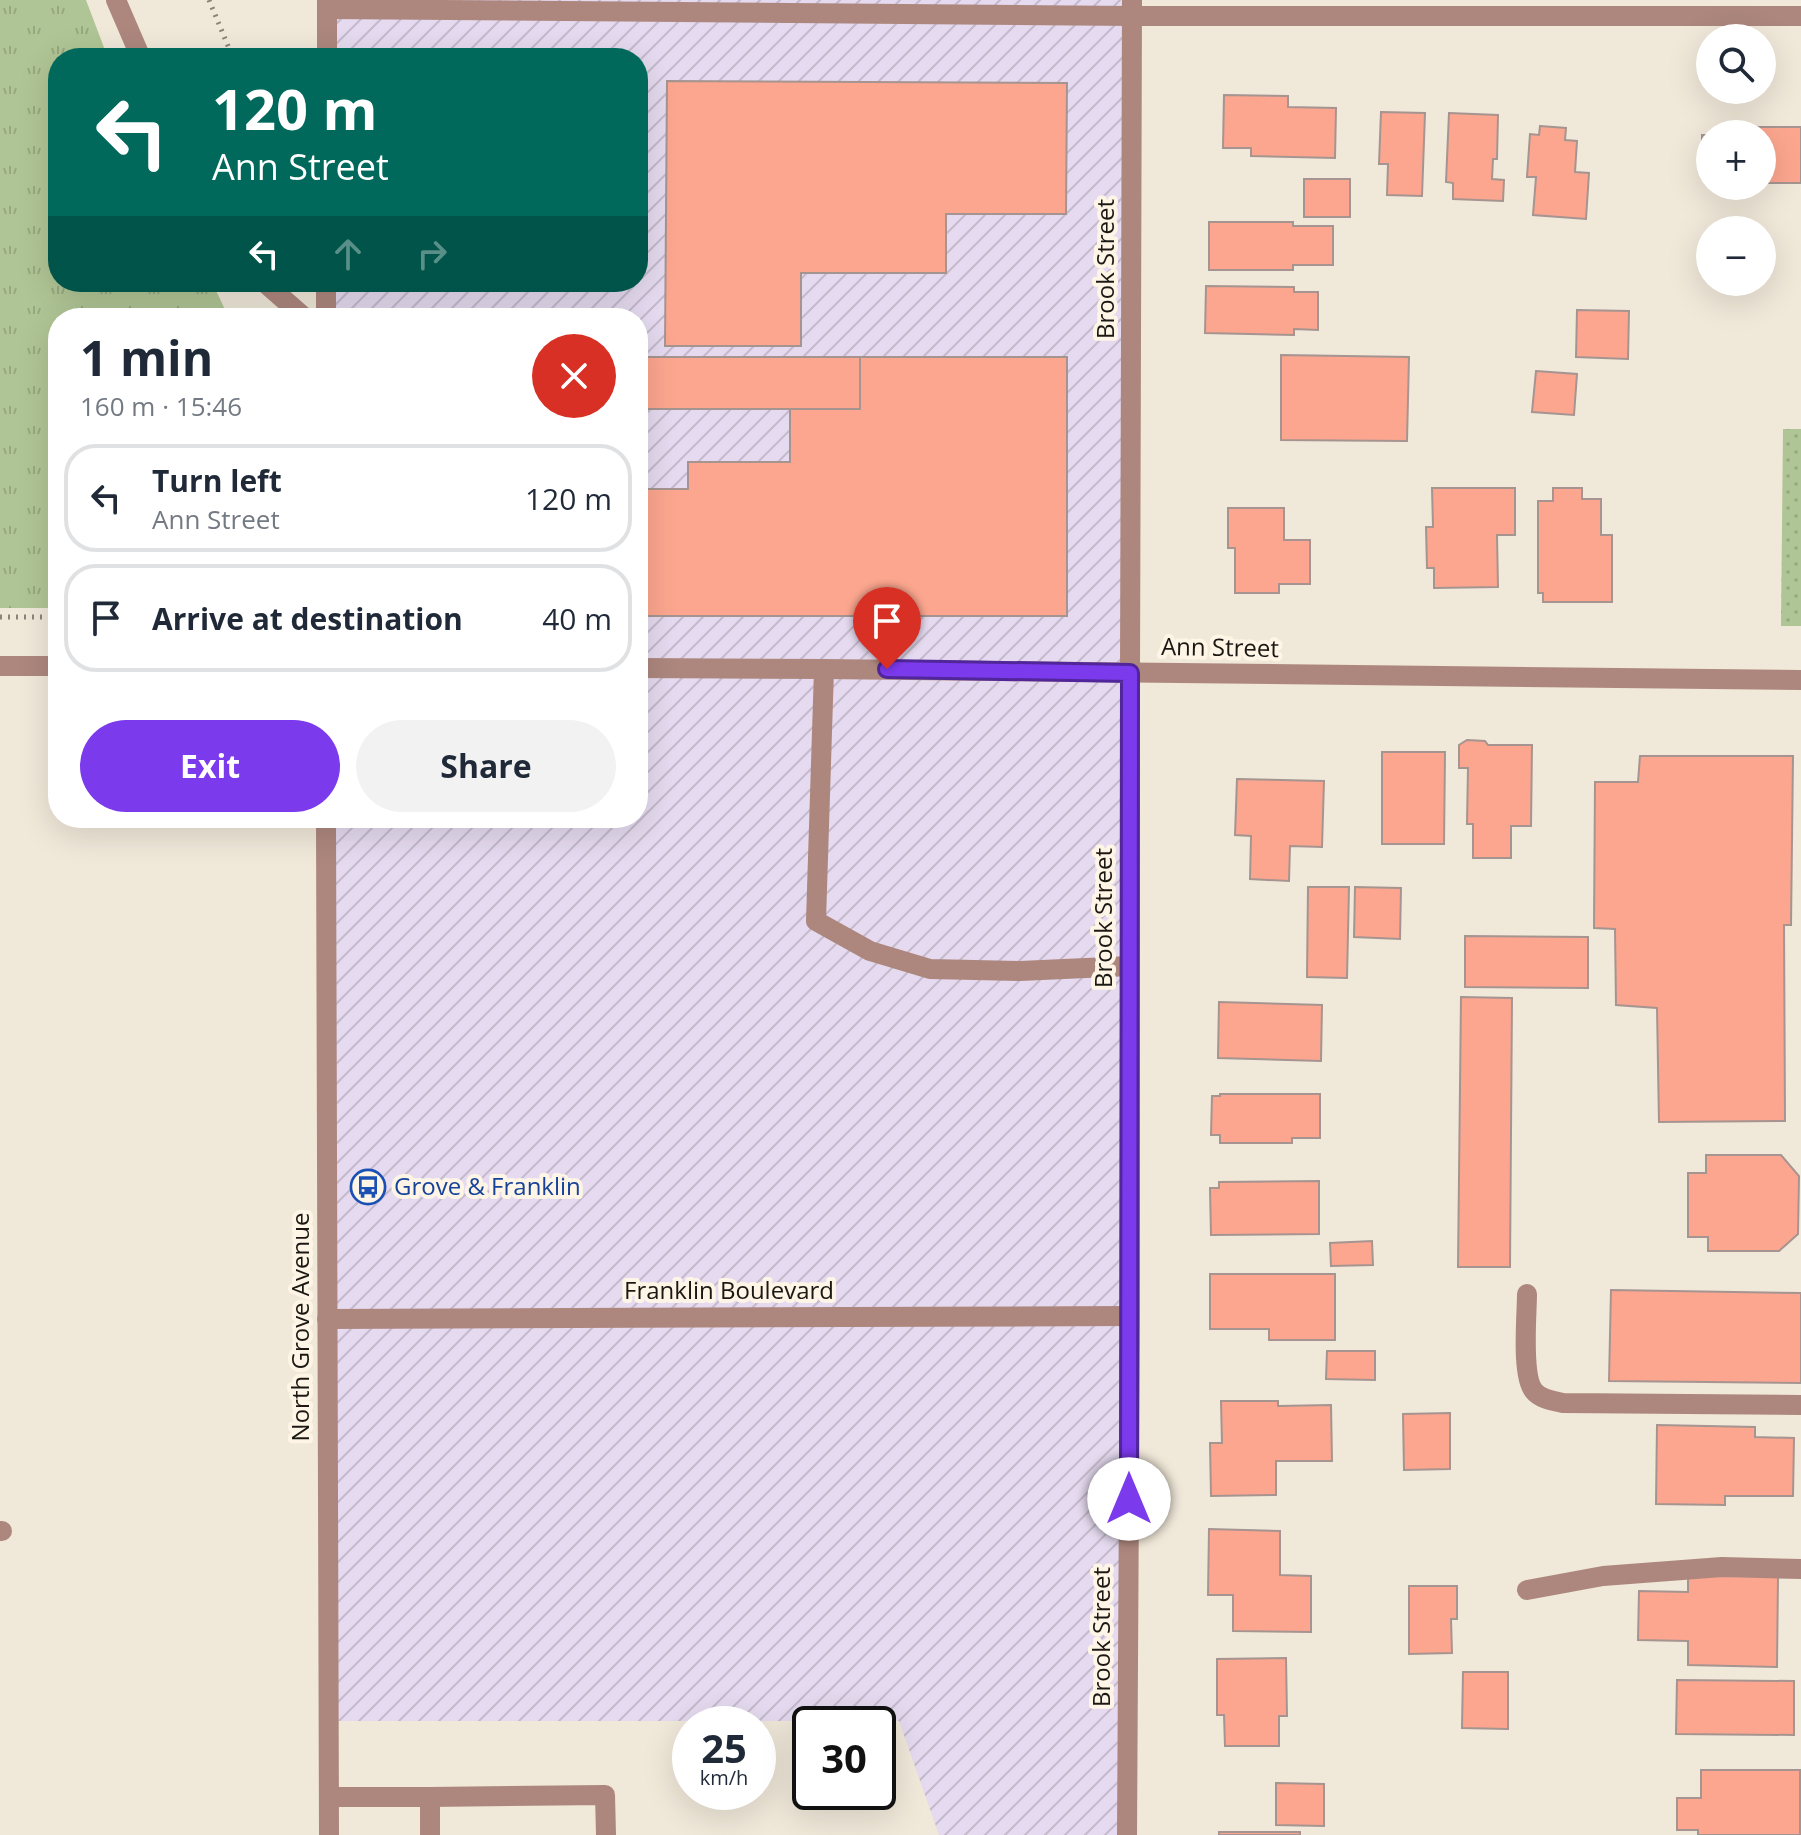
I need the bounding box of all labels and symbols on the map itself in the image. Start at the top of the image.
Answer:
street label: Brook Street [1088,199,1121,339]
pin [853,587,921,669]
street label: Ann Street [1161,629,1279,664]
street label: Brook Street [1086,848,1119,988]
bus stop icon: Grove & Franklin [349,1168,387,1206]
place label: Grove & Franklin [394,1169,581,1202]
street label: North Grove Avenue [283,1213,316,1441]
street label: Franklin Boulevard [624,1273,834,1306]
position arrow [1087,1457,1171,1541]
street label: Brook Street [1084,1567,1117,1707]
speed limit sign: 30 [792,1706,896,1810]

